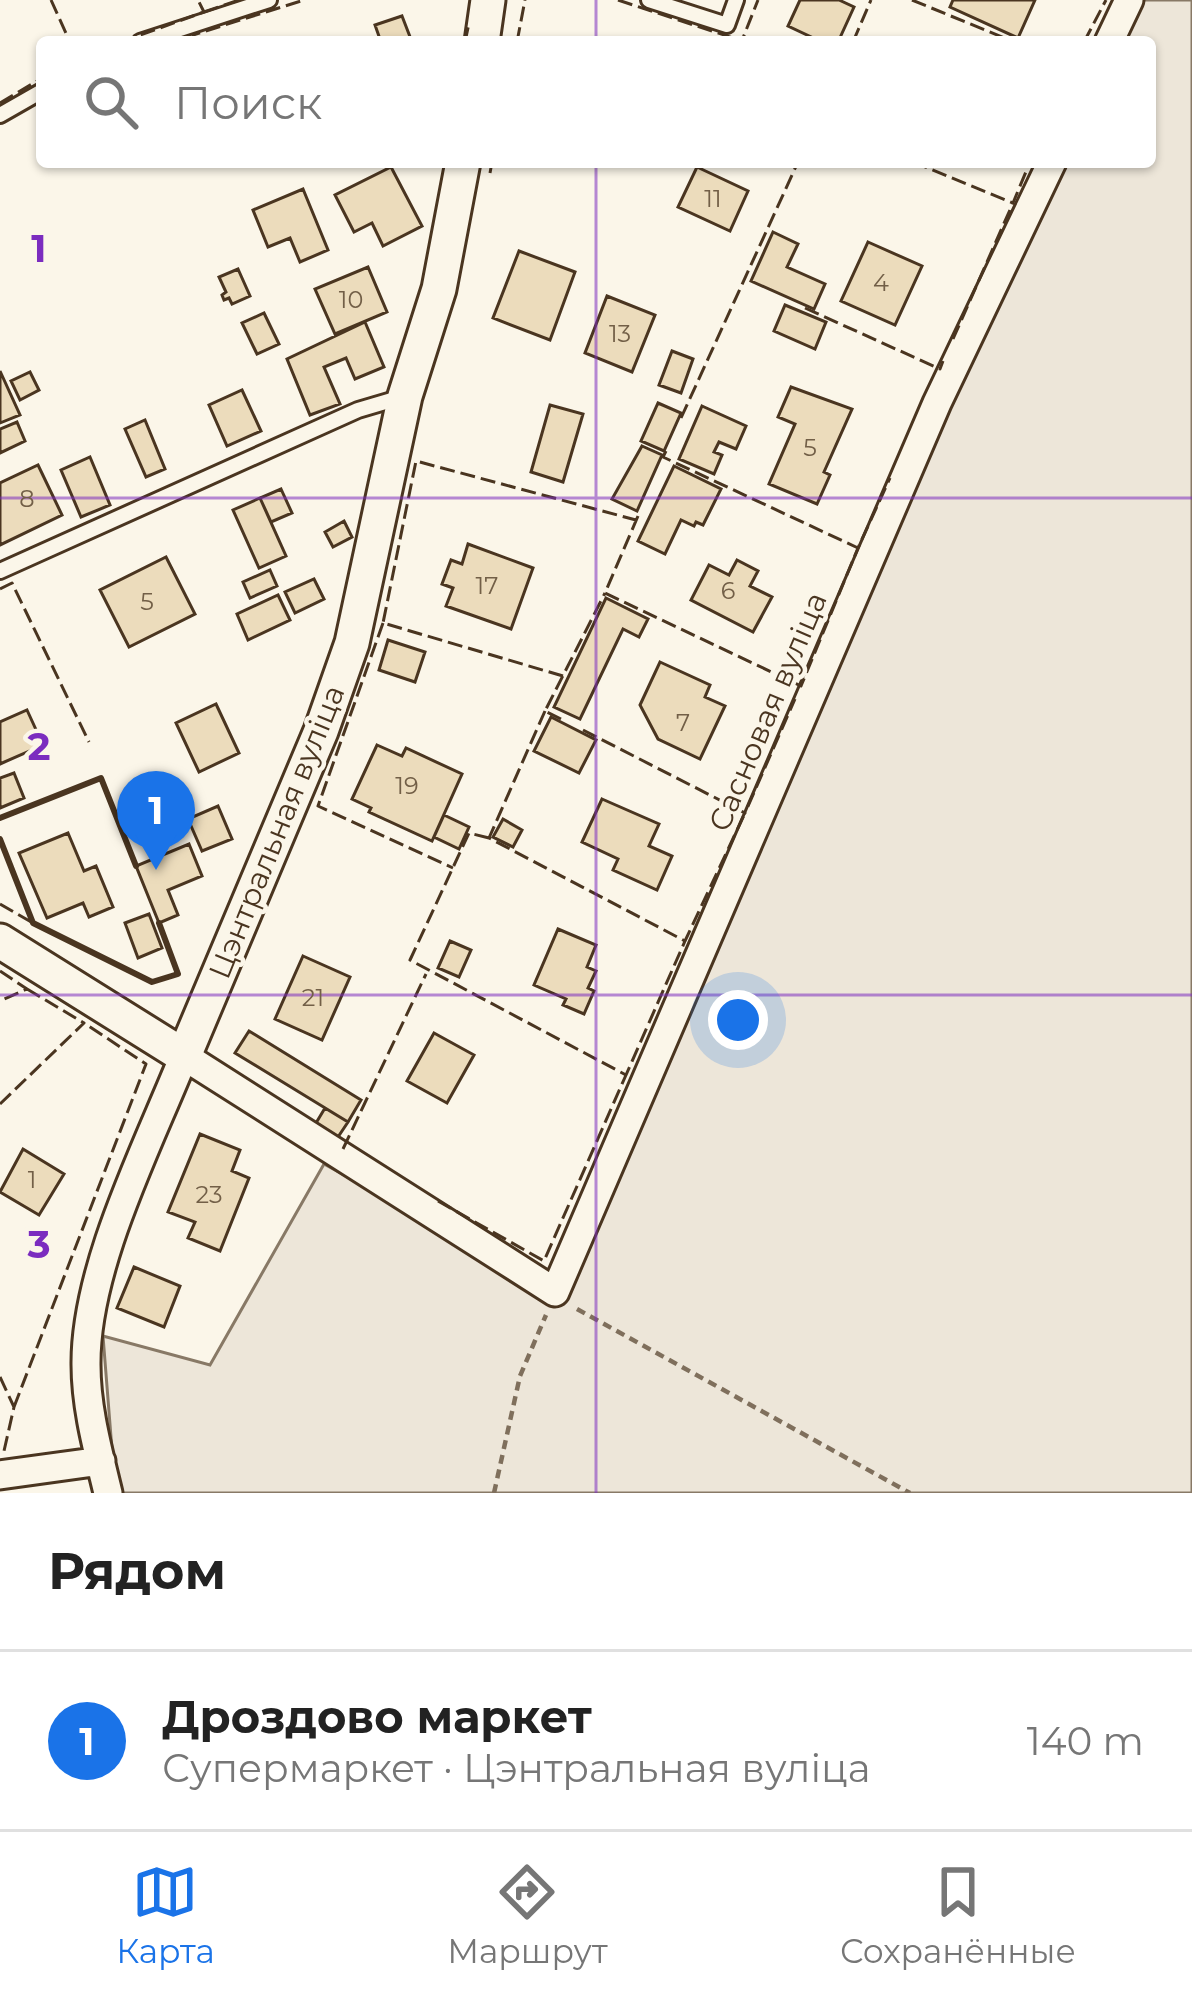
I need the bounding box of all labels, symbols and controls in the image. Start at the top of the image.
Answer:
search box [36,36,1156,168]
icon: search [78,69,144,135]
text: Поиск [174,75,322,130]
house number: 11 [704,184,722,213]
text: 1 [31,224,47,272]
house number: 4 [873,268,889,297]
house number: 10 [339,285,363,314]
house number: 13 [609,319,631,348]
house number: 5 [803,433,817,462]
house number: 8 [19,484,35,513]
house number: 17 [476,571,498,600]
house number: 6 [721,576,735,605]
house number: 5 [140,587,154,616]
street label: Сасновая вуліца [700,587,835,837]
street label: Цэнтральная вуліца [201,680,352,984]
house number: 7 [676,708,690,737]
text: 2 [27,722,51,770]
pin: 1 [117,771,195,870]
house number: 19 [395,771,419,800]
house number: 21 [302,983,324,1012]
your location [708,990,768,1050]
house number: 1 [28,1165,36,1194]
house number: 23 [195,1180,223,1209]
text: 3 [26,1220,51,1268]
text: Рядом [48,1540,226,1602]
text: Дроздово маркет [162,1689,592,1744]
text: 1 [79,1717,95,1765]
text: 140 m [1027,1717,1144,1765]
text: Супермаркет · Цэнтральная вуліца [162,1744,871,1792]
tab: Карта [116,1859,215,1971]
tab: Маршрут [447,1859,608,1971]
tab: Сохранённые [840,1859,1076,1971]

